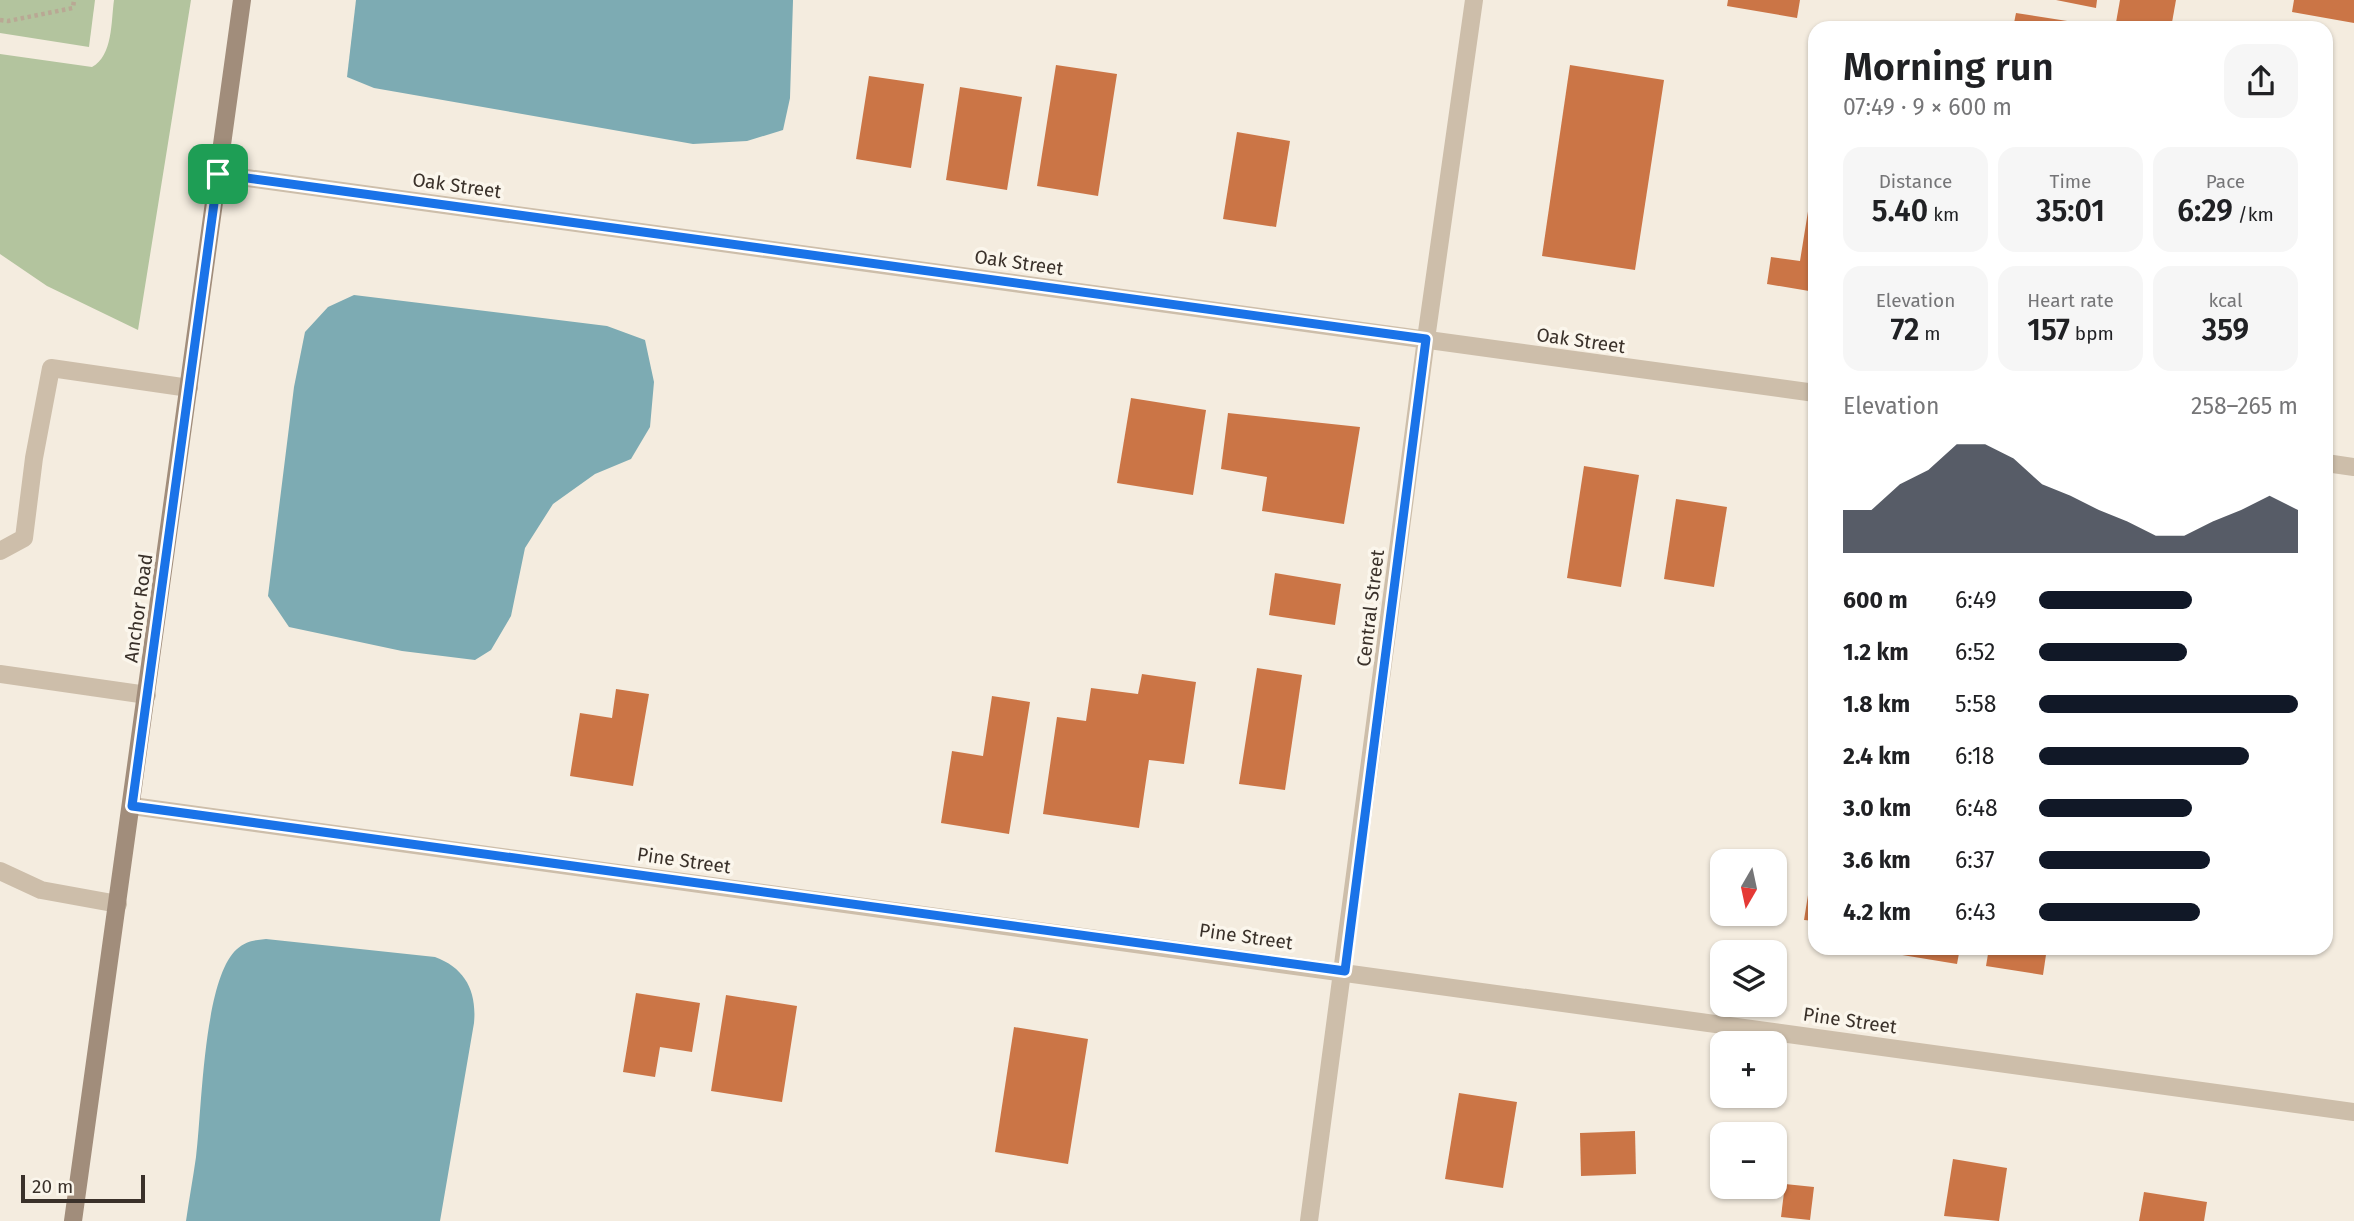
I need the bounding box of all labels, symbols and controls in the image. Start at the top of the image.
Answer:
text: Morning run [1843,44,2054,90]
button: share [2224,44,2298,118]
text: 07:49 · 9 × 600 m [1843,93,2012,121]
pin [188,144,248,204]
icon: arrive [199,155,237,193]
street label: Oak Street [411,168,503,203]
text: Distance [1879,170,1952,193]
text: Time [2050,170,2091,193]
text: Pace [2206,170,2245,193]
text: 5.40 [1872,193,1928,229]
text: 35:01 [2036,193,2105,229]
text: 6:29 [2177,193,2233,229]
text: km [1928,203,1959,226]
text: /km [2233,203,2274,226]
street label: Oak Street [973,245,1065,280]
text: Elevation [1876,289,1955,312]
text: Heart rate [2027,289,2114,312]
text: kcal [2208,289,2243,312]
text: 72 [1890,312,1919,348]
text: 157 [2027,312,2070,348]
text: 359 [2202,312,2249,348]
text: m [1919,322,1941,345]
text: bpm [2070,322,2114,345]
street label: Oak Street [1535,323,1627,358]
text: Elevation [1843,392,1939,420]
text: 258–265 m [2191,392,2298,420]
street label: Central Street [1352,548,1389,668]
street label: Anchor Road [119,552,158,664]
text: 600 m [1843,586,1908,614]
text: 6:49 [1955,586,1997,614]
text: 1.2 km [1843,638,1909,666]
text: 6:52 [1955,638,1996,666]
text: 1.8 km [1843,690,1910,718]
text: 5:58 [1955,690,1996,718]
text: 2.4 km [1843,742,1910,770]
text: 6:18 [1955,742,1995,770]
text: 3.0 km [1843,794,1911,822]
text: 6:48 [1955,794,1998,822]
street label: Pine Street [636,843,732,878]
text: 3.6 km [1843,846,1911,874]
text: 6:37 [1955,846,1995,874]
north arrow [1710,849,1787,926]
map controls [1710,849,1787,1199]
text: 4.2 km [1843,898,1911,926]
text: 6:43 [1955,898,1996,926]
street label: Pine Street [1198,919,1294,954]
button: layers [1710,940,1787,1017]
street label: Pine Street [1802,1003,1898,1038]
button: + [1710,1031,1787,1108]
button: − [1710,1122,1787,1199]
scale bar [21,1172,145,1204]
text: 20 m [32,1175,73,1198]

